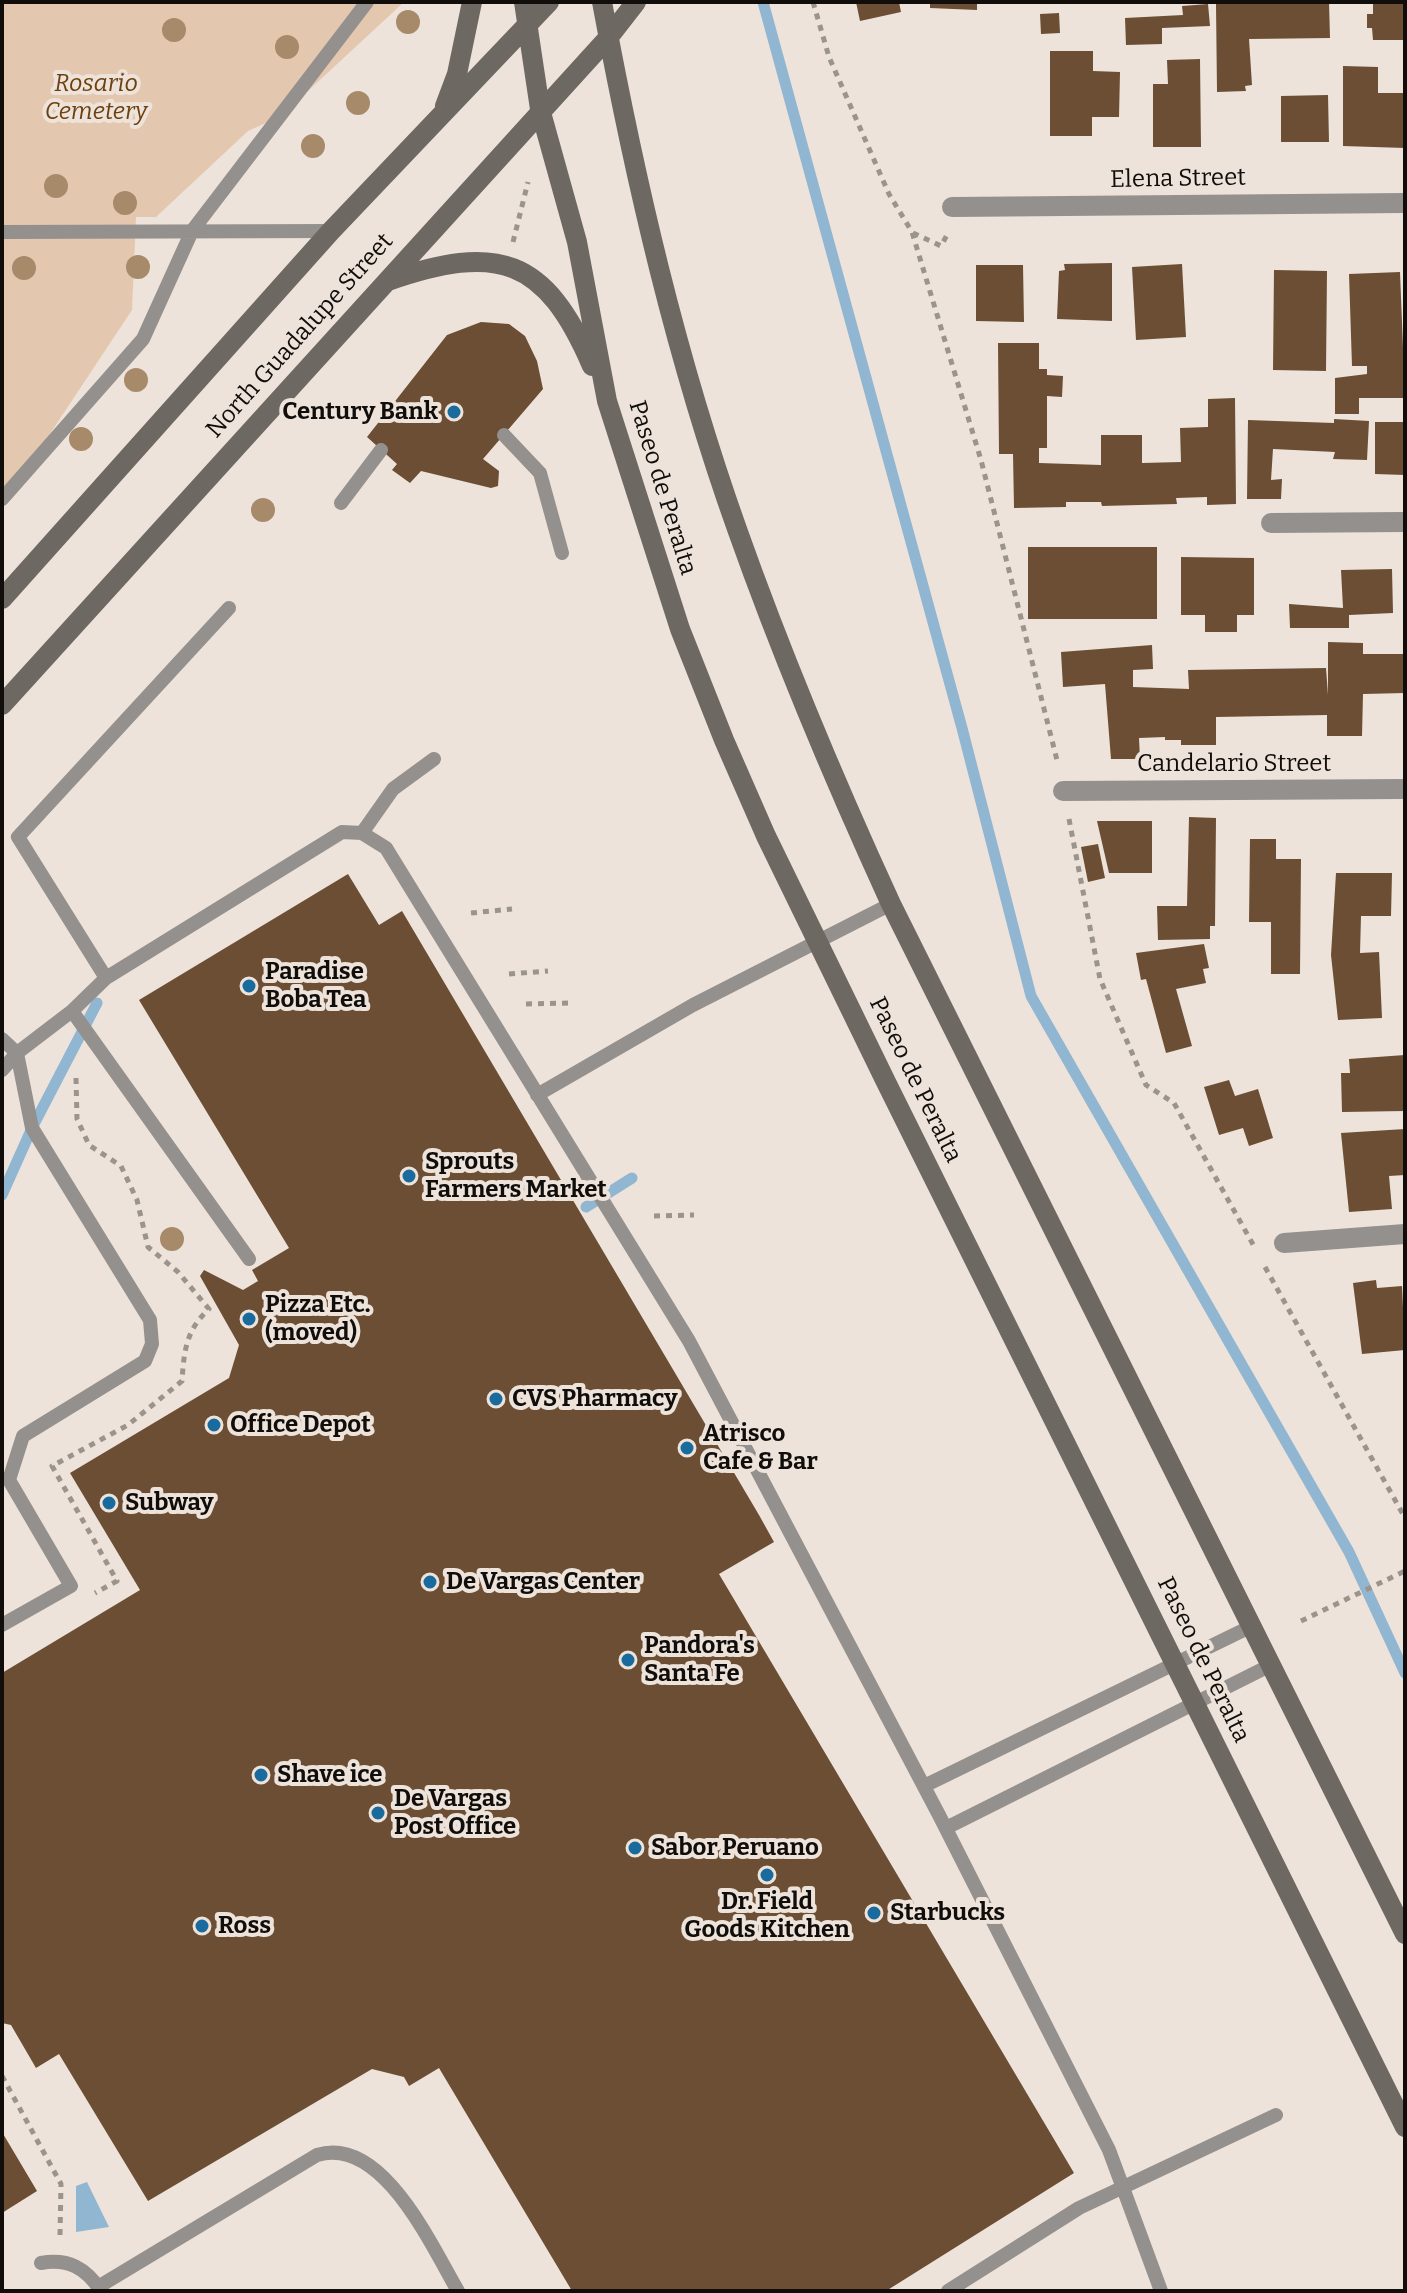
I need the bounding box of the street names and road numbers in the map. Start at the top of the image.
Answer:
street label: Elena Street [1110,163,1246,195]
street label: North Guadalupe Street [200,228,400,444]
street label: Paseo de Peralta [622,397,702,579]
street label: Candelario Street [1137,750,1331,778]
street label: Paseo de Peralta [862,992,968,1168]
street label: Paseo de Peralta [1150,1572,1256,1748]

